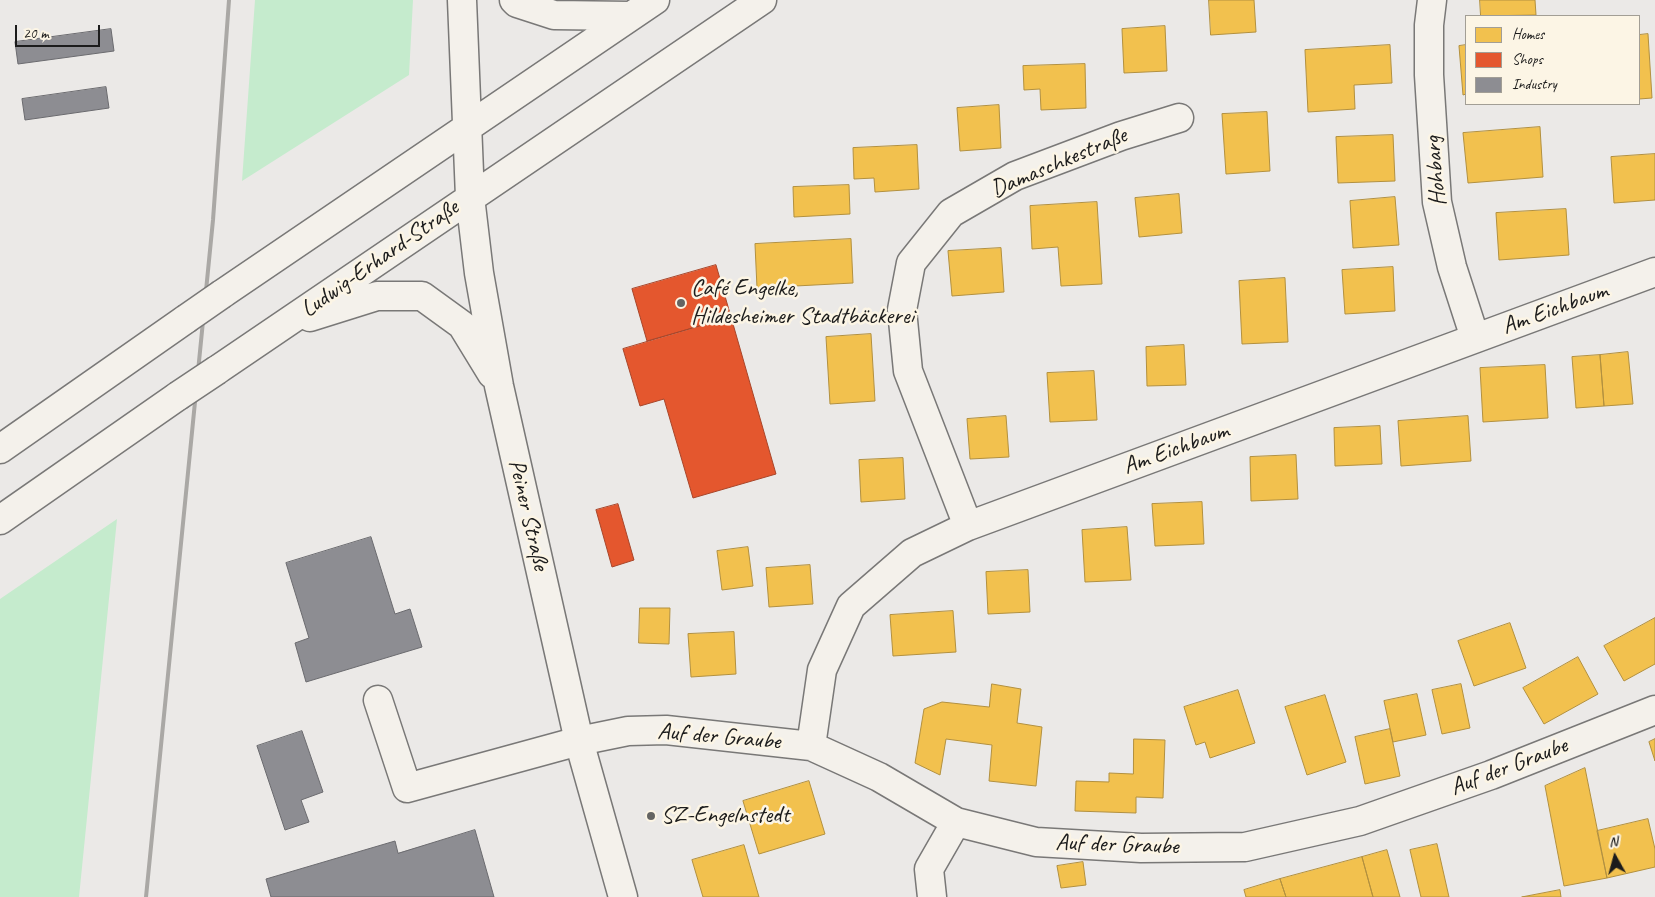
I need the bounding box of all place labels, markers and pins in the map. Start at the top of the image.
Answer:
place label: Café Engelke, Hildesheimer Stadtbäckerei [691,275,914,331]
marker: Café Engelke, Hildesheimer Stadtbäckerei [675,297,687,309]
place label: SZ-Engelnstedt [661,802,789,830]
marker: SZ-Engelnstedt [645,810,657,822]

